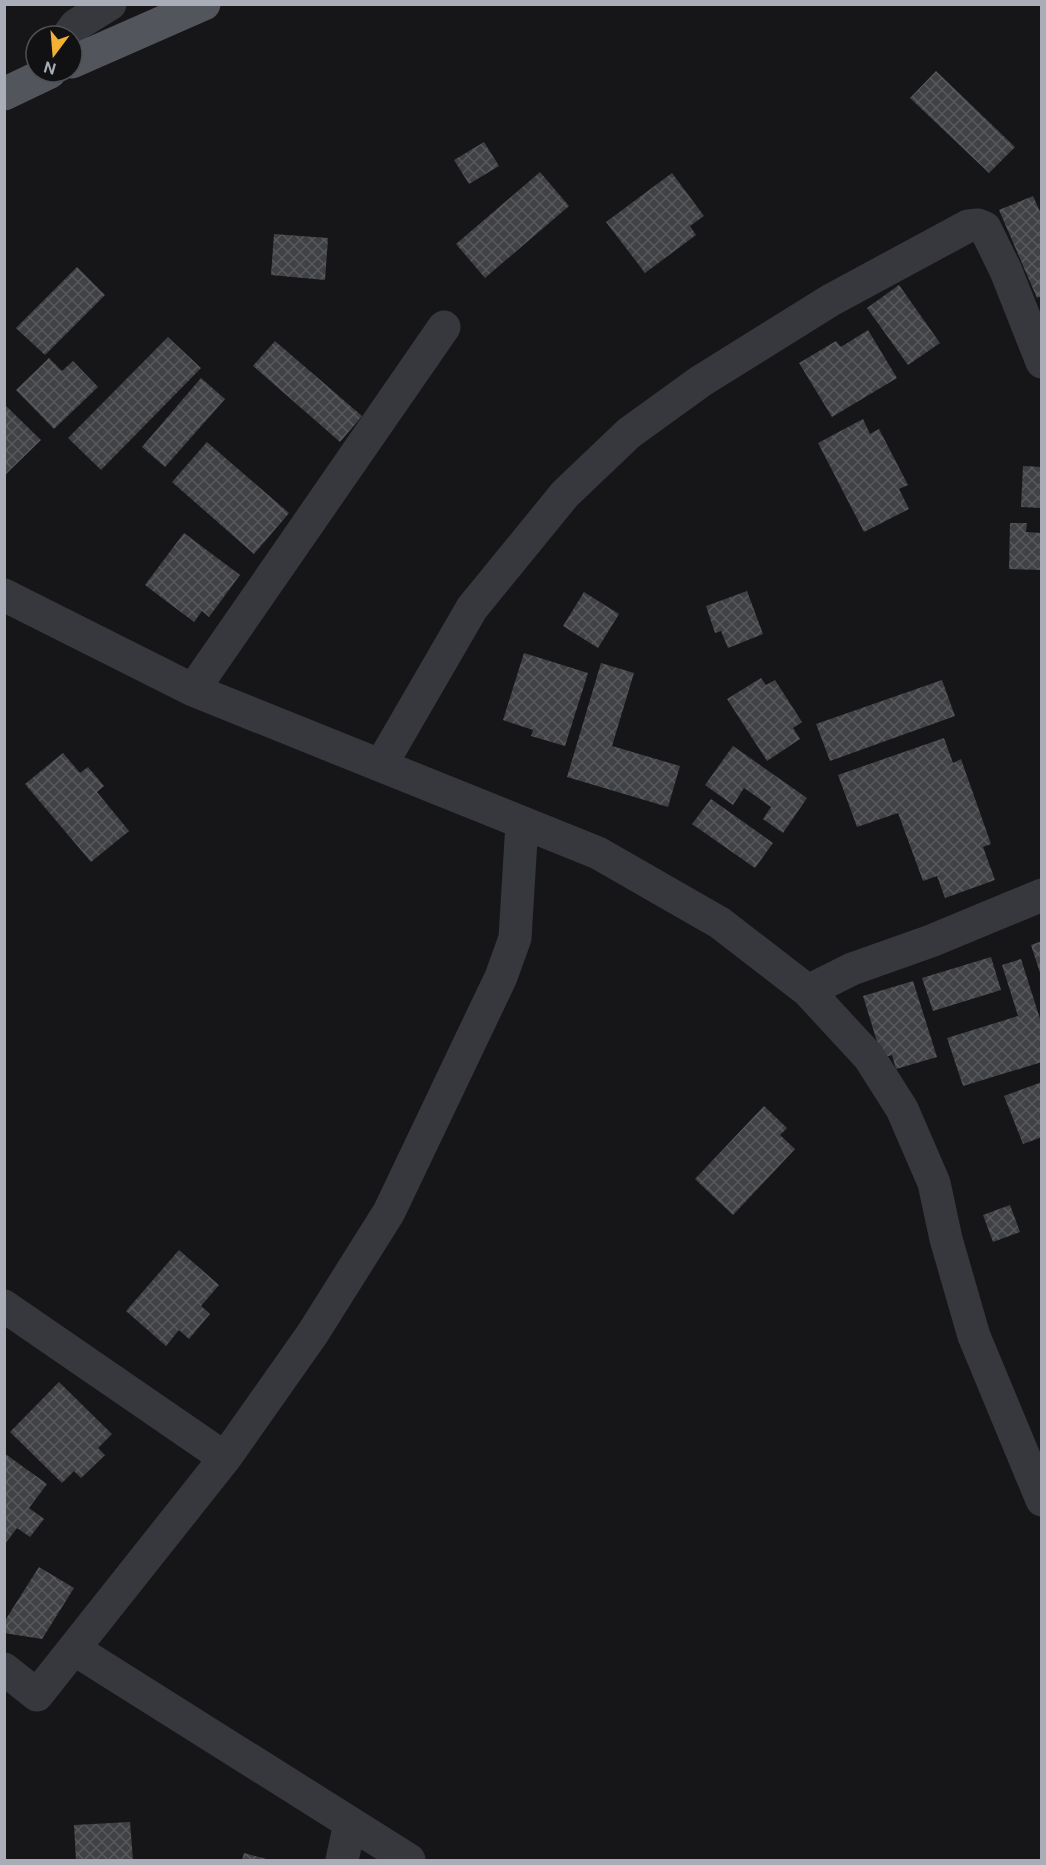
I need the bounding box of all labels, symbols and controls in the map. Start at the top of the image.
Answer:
north arrow [24,24,84,84]
text: N [41,56,59,80]

